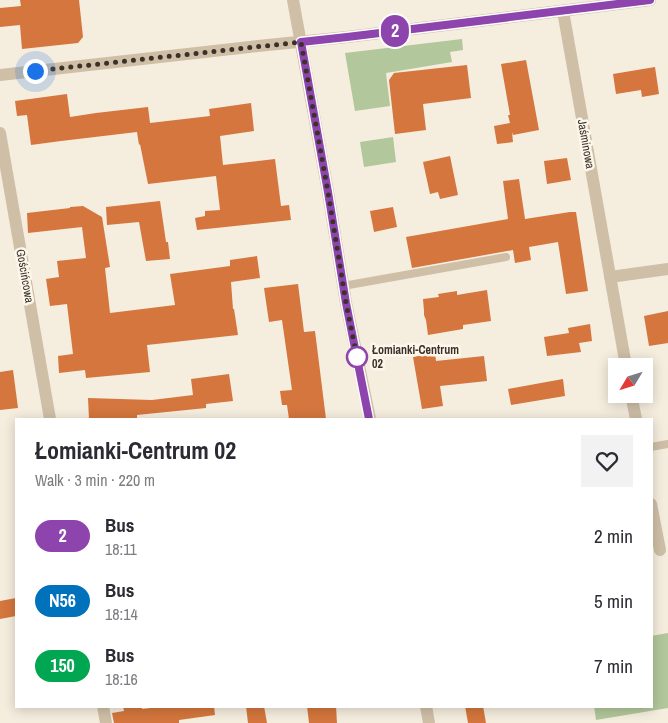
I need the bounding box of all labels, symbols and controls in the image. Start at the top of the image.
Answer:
line badge: 2 [379,15,411,47]
text: 2 [391,18,399,43]
your location [23,59,48,84]
street label: Jaśminowa [574,118,598,170]
street label: Gościńcowa [12,248,38,305]
place label: Łomianki-Centrum 02 [372,342,459,372]
marker: Łomianki-Centrum 02 [346,346,368,368]
north arrow [608,358,652,402]
map controls [608,358,653,403]
text: Łomianki-Centrum 02 [35,434,236,466]
button: heart [581,435,633,487]
text: Walk · 3 min · 220 m [35,469,155,491]
text: Bus [105,512,134,538]
text: 2 [58,523,67,548]
text: 2 min [594,523,633,549]
text: 18:11 [105,538,137,560]
text: Bus [105,577,134,603]
text: N56 [49,588,76,613]
text: 5 min [594,588,633,614]
text: 18:14 [105,603,138,625]
text: Bus [105,642,134,668]
text: 150 [50,653,75,678]
text: 7 min [594,653,633,679]
text: 18:16 [105,668,138,690]

